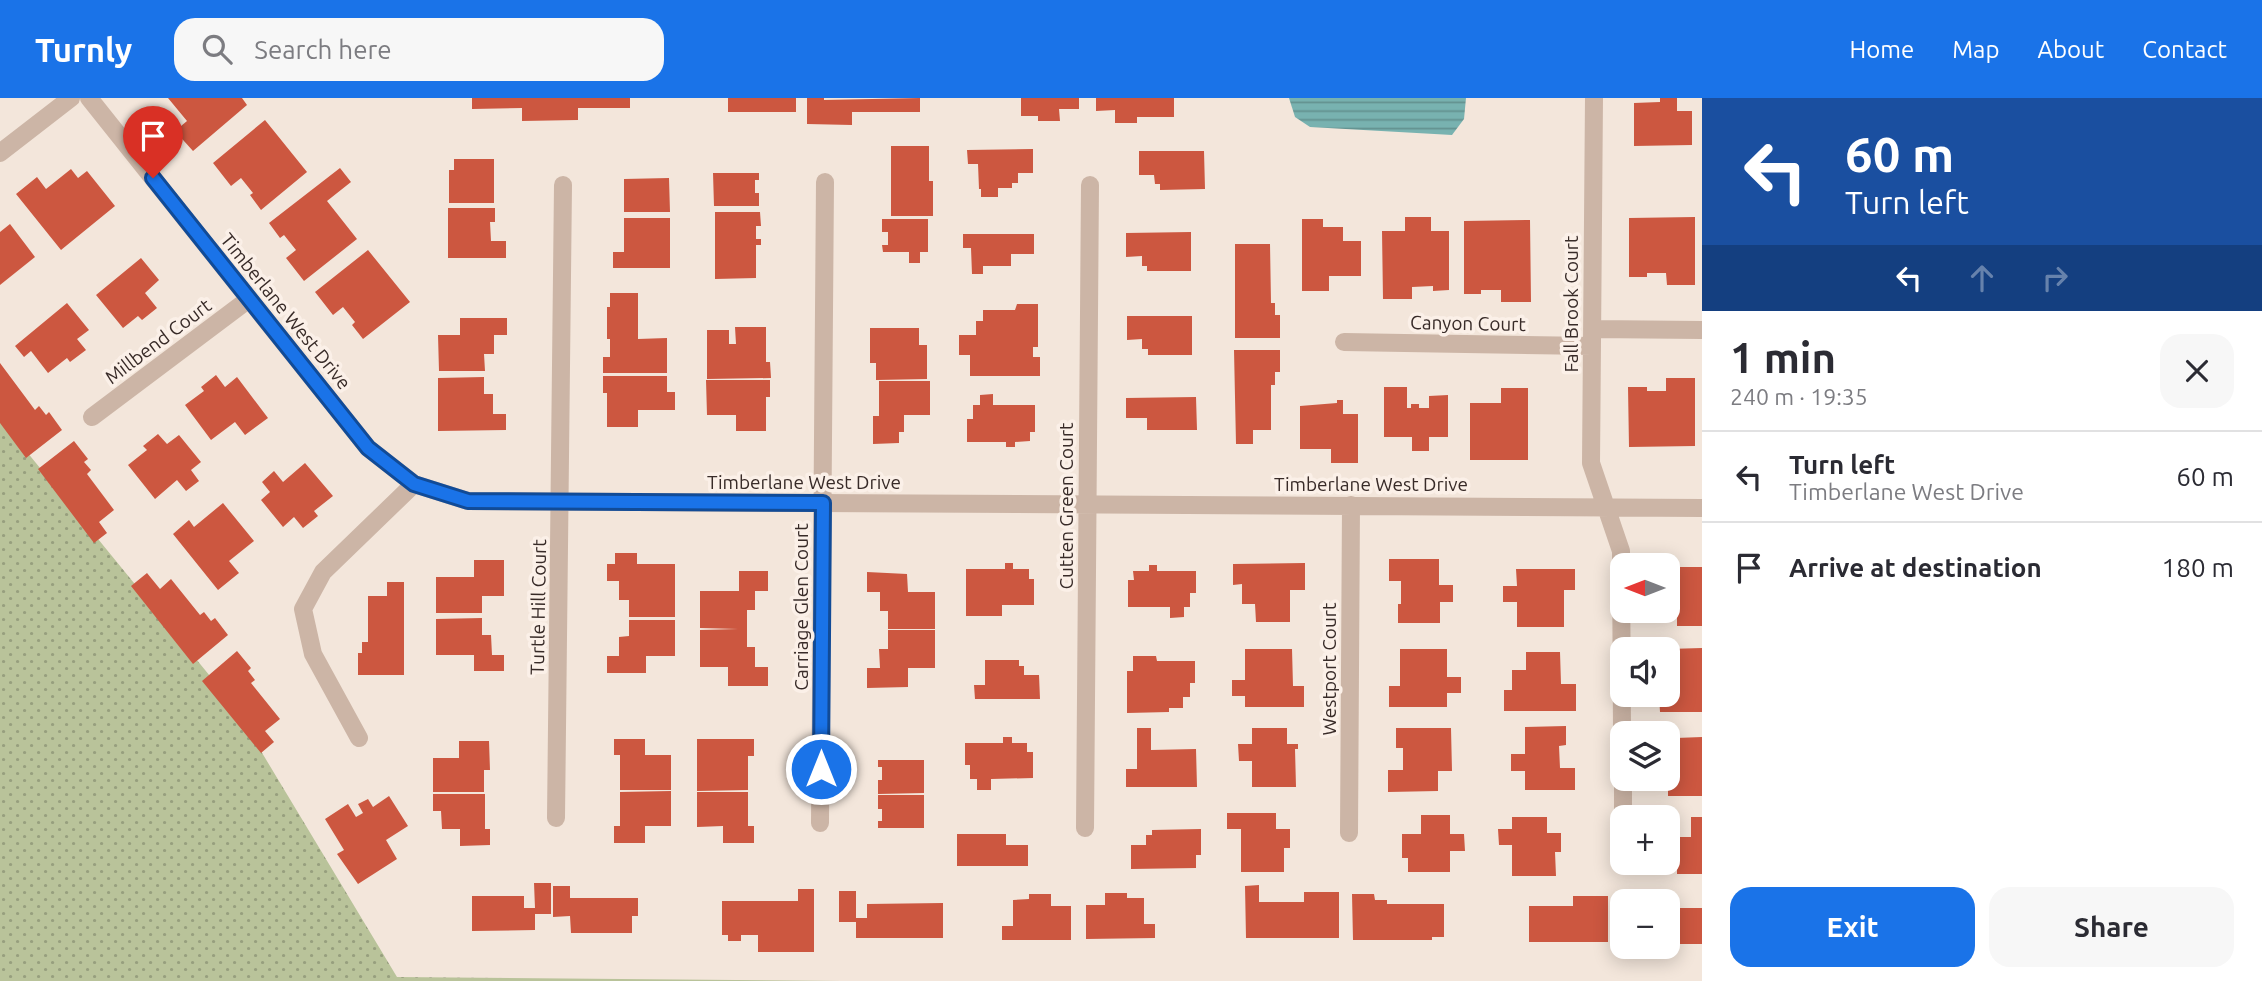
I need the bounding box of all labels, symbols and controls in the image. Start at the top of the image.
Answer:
search box [174,18,664,81]
icon: search [198,30,236,68]
text: Turnly [35,31,132,68]
text: Search here [254,35,392,64]
text: Home [1849,36,1914,63]
text: Map [1952,36,1999,63]
text: About [2037,36,2104,63]
text: Contact [2142,36,2227,63]
pin [123,106,183,178]
icon: arrive [134,117,172,155]
icon: left [1730,126,1821,217]
text: 60 m [1845,126,1954,181]
text: Turn left [1845,184,1969,220]
street label: Timberlane West Drive [216,229,356,393]
street label: Fall Brook Court [1560,235,1582,373]
icon: left [1890,259,1928,297]
icon: ahead [1963,259,2001,297]
icon: right [2036,259,2074,297]
street label: Millbend Court [101,294,216,388]
street label: Canyon Court [1410,311,1527,335]
text: 1 min [1730,334,1836,381]
button: close [2160,334,2234,408]
text: 240 m · 19:35 [1730,384,1868,409]
street label: Cutten Green Court [1055,422,1077,590]
text: Turn left [1789,450,1895,479]
icon: left [1730,458,1768,496]
text: 60 m [2176,462,2234,491]
street label: Timberlane West Drive [707,471,901,493]
street label: Timberlane West Drive [1274,473,1468,495]
text: Timberlane West Drive [1789,479,2024,504]
street label: Carriage Glen Court [790,523,812,691]
street label: Turtle Hill Court [526,538,550,675]
icon: arrive [1730,549,1768,587]
north arrow [1610,553,1680,623]
map controls [1610,553,1680,959]
text: Arrive at destination [1789,553,2042,582]
text: 180 m [2162,553,2234,582]
street label: Westport Court [1318,602,1340,736]
button: sound [1610,637,1680,707]
button: layers [1610,721,1680,791]
position arrow [784,732,858,806]
button: + [1610,805,1680,875]
button: Exit [1730,887,1975,967]
button: Share [1989,887,2234,967]
button: − [1610,889,1680,959]

